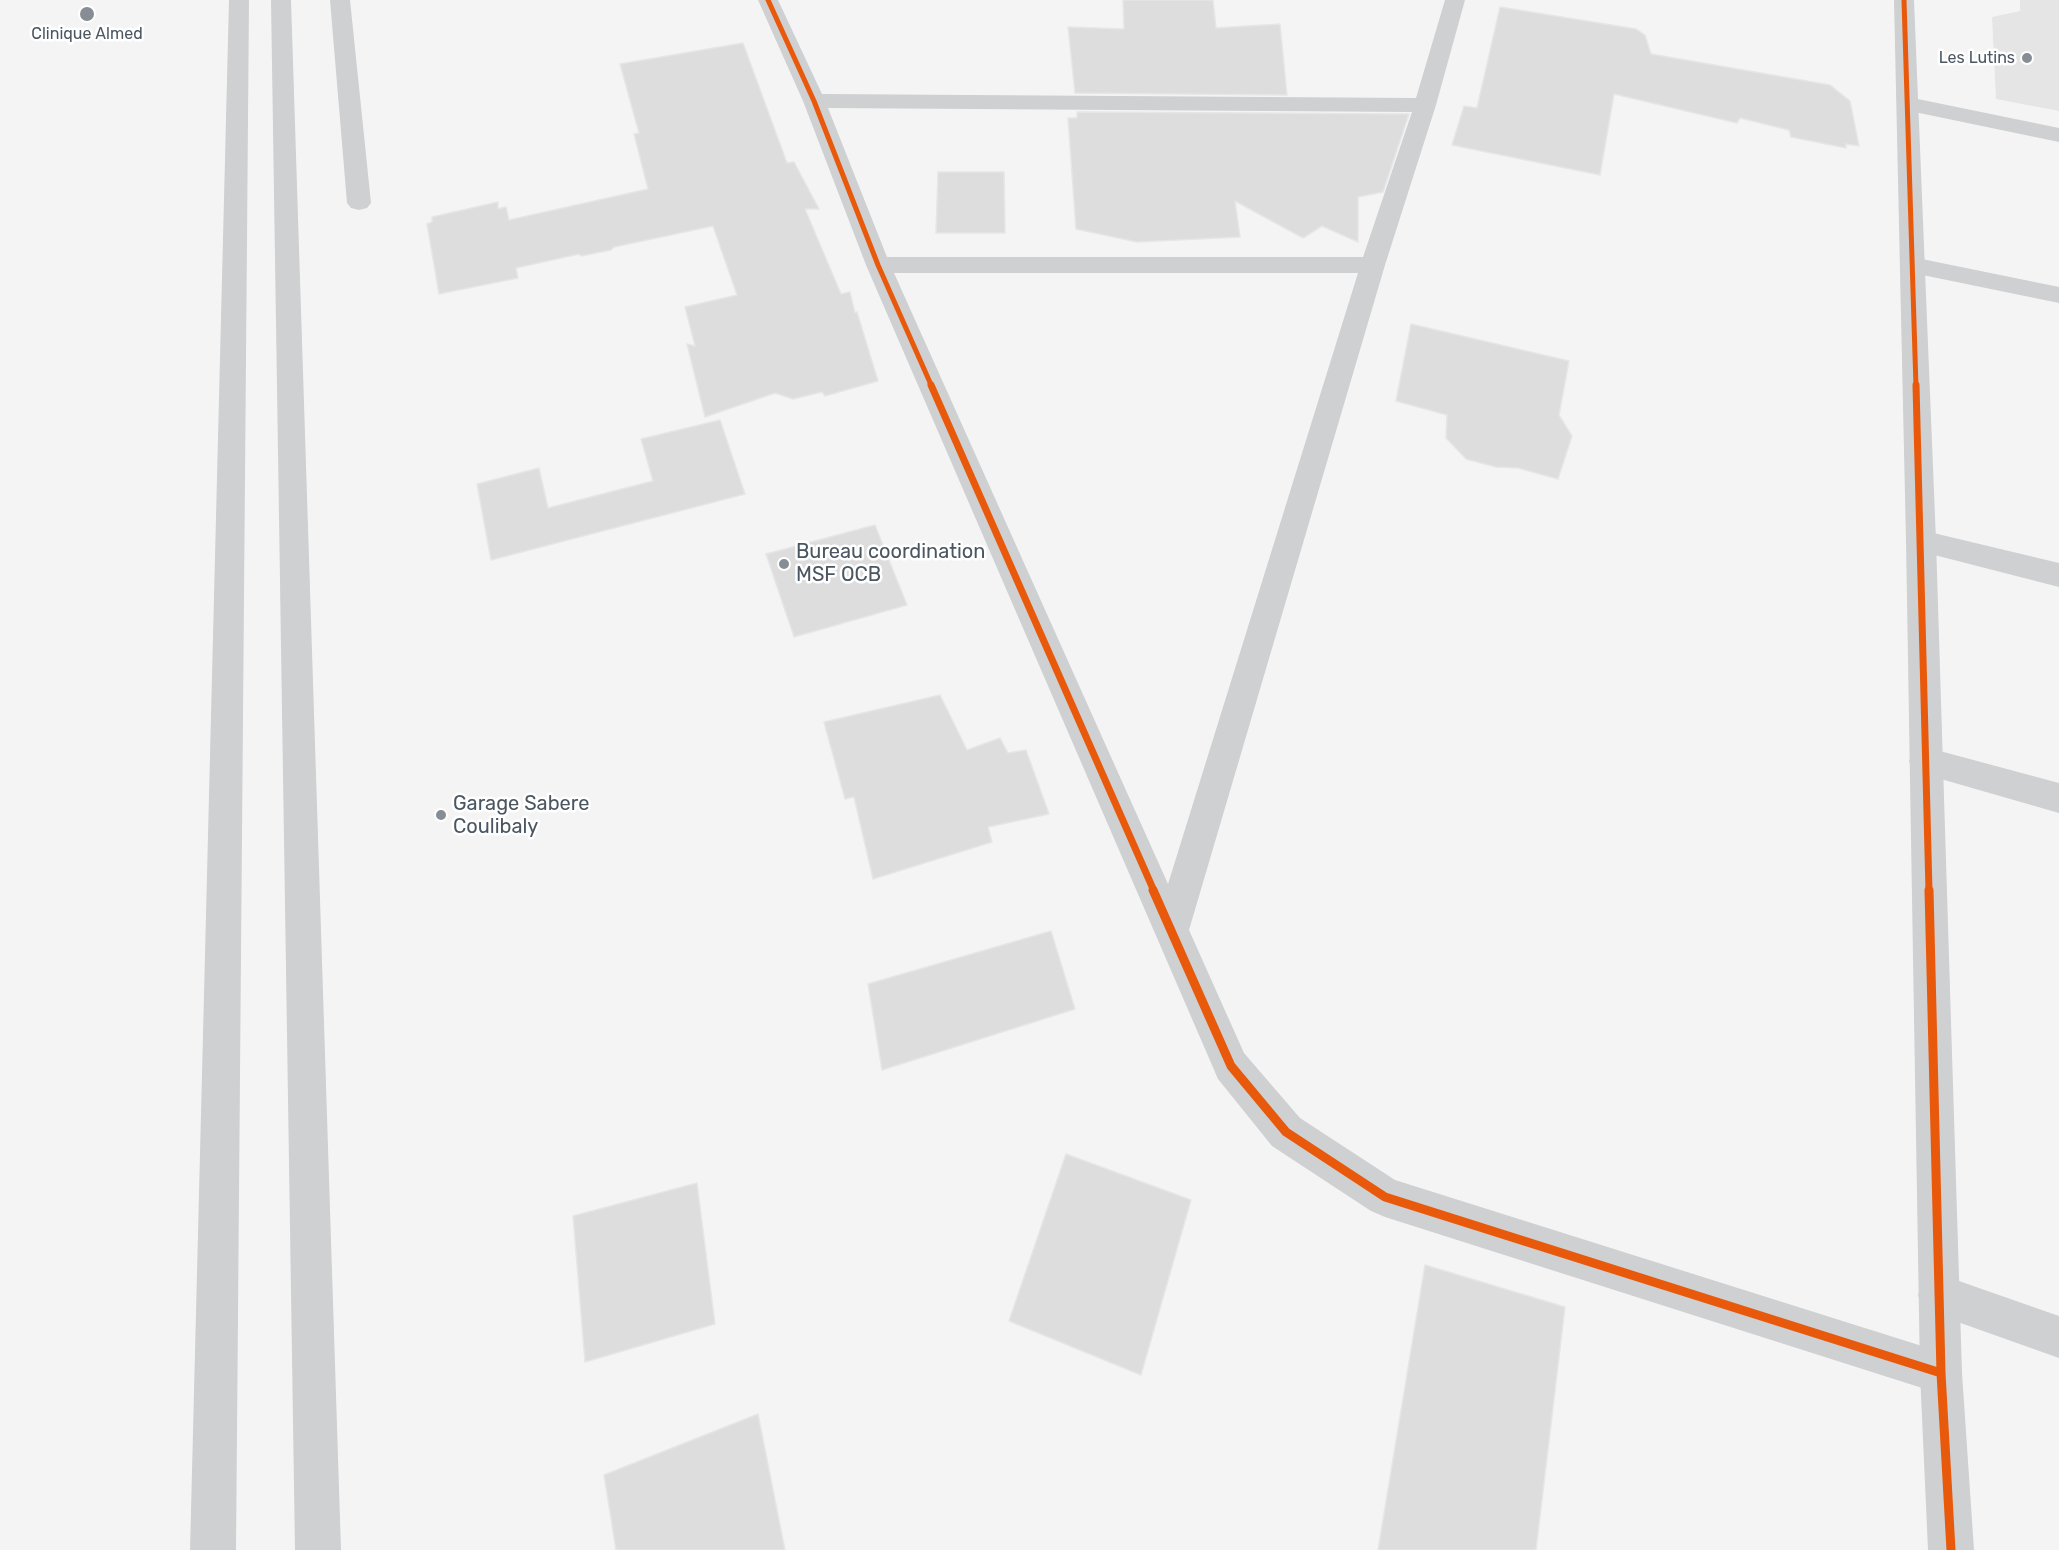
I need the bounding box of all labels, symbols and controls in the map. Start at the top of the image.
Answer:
marker: Clinique Almed [78,5,96,23]
place label: Clinique Almed [31,24,143,44]
place label: Les Lutins [1939,48,2015,68]
marker: Les Lutins [2020,51,2034,65]
place label: Bureau coordination MSF OCB [796,540,985,587]
marker: Bureau coordination MSF OCB [777,557,791,571]
place label: Garage Sabere Coulibaly [453,792,589,839]
marker: Garage Sabere Coulibaly [434,808,448,822]

